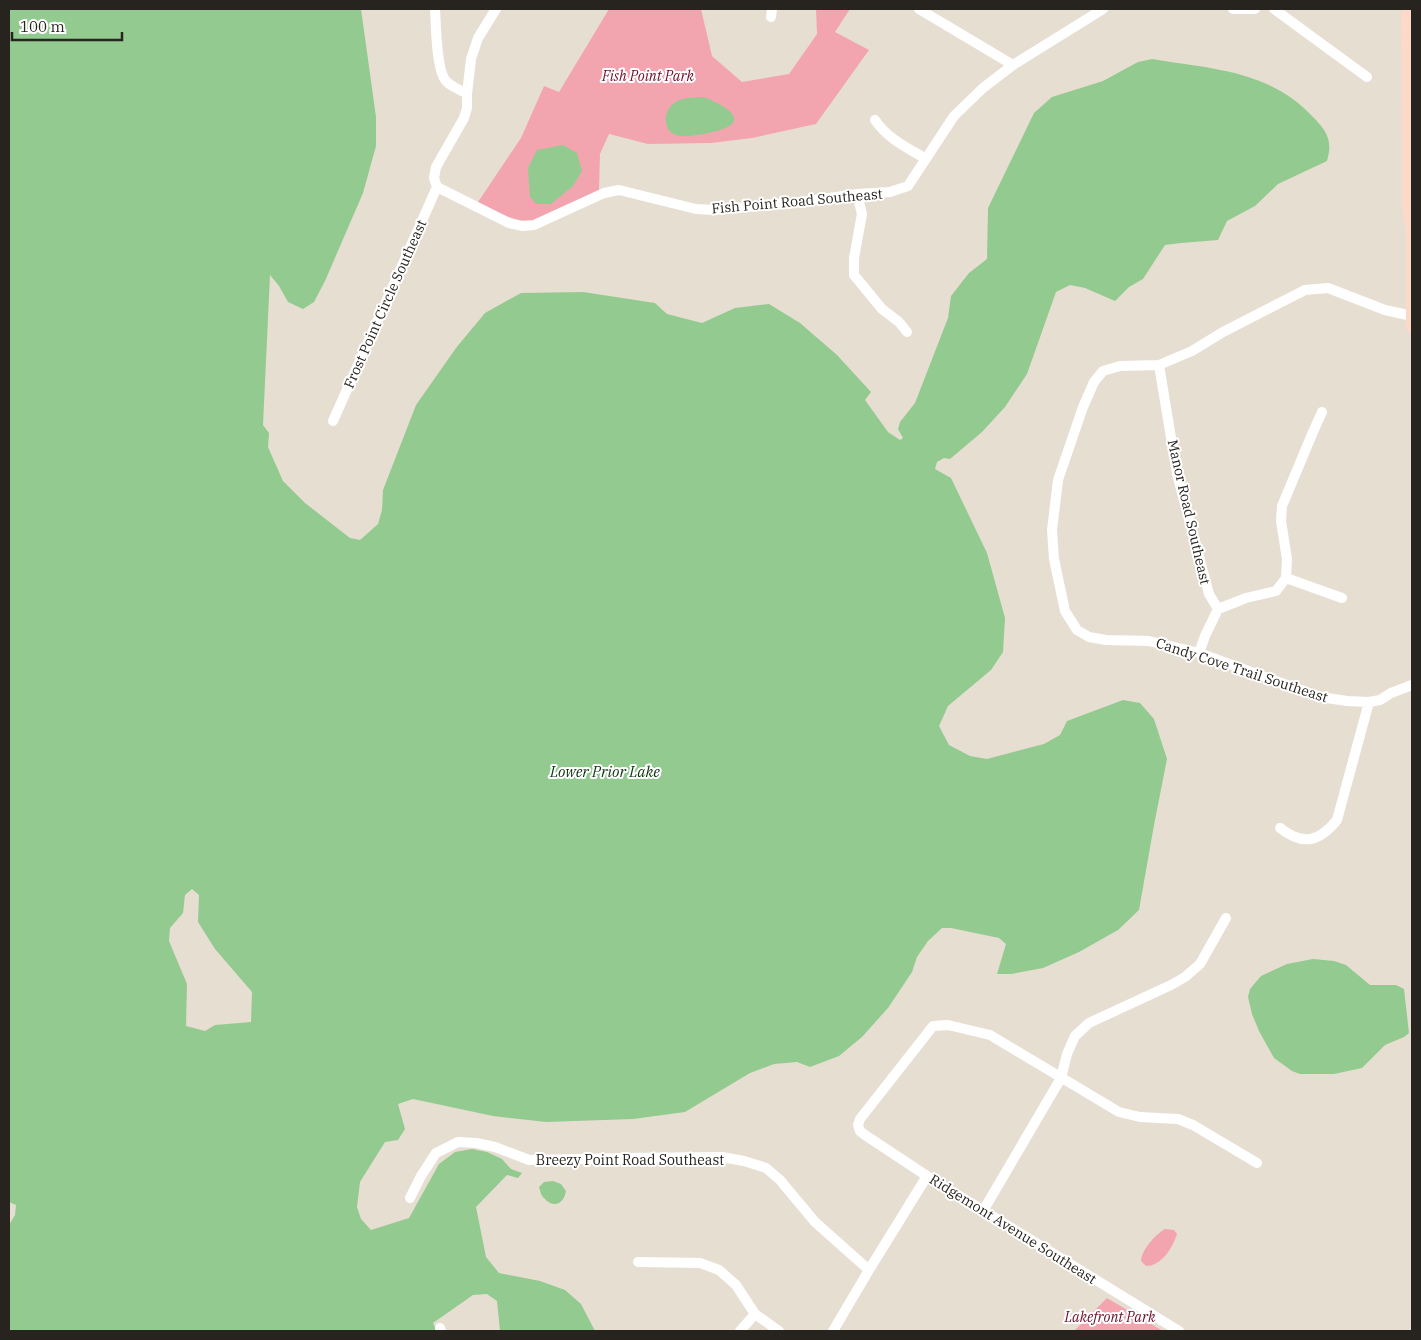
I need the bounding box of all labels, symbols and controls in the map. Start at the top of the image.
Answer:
scale bar [12,10,122,42]
text: 100 m [20,17,65,36]
park label: Fish Point Park [601,67,695,85]
street label: Fish Point Road Southeast [711,185,883,217]
street label: Frost Point Circle Southeast [340,217,430,391]
street label: Manor Road Southeast [1164,438,1214,586]
street label: Candy Cove Trail Southeast [1154,634,1330,706]
water label: Lower Prior Lake [549,762,660,781]
street label: Breezy Point Road Southeast [536,1151,724,1169]
street label: Ridgemont Avenue Southeast [926,1170,1100,1288]
park label: Lakefront Park [1064,1308,1156,1326]

